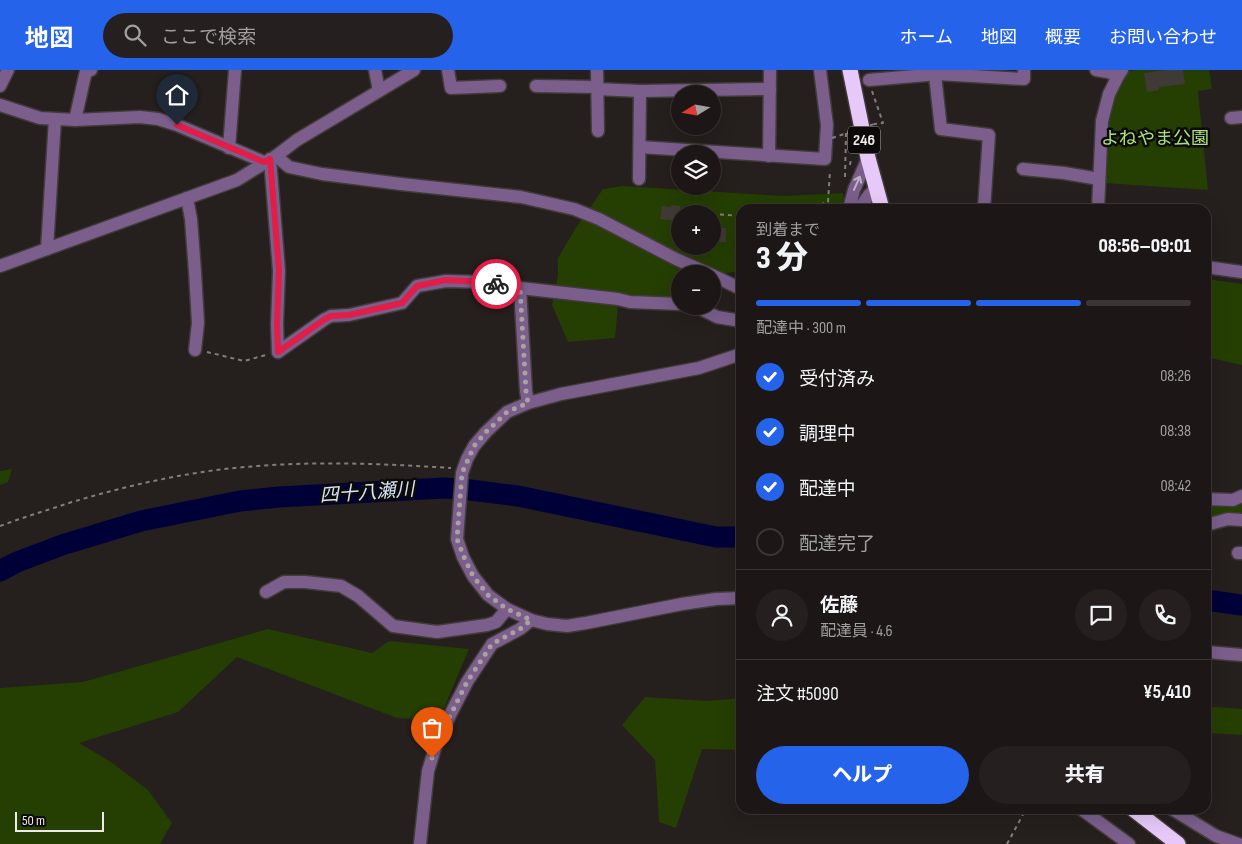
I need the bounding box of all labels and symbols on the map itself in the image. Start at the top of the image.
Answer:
pin [156,74,198,125]
north arrow [671,85,721,135]
road number: 246 [848,126,880,154]
park label: よねやま公園 [1101,128,1209,149]
one-way arrow [853,176,863,191]
courier [471,259,521,309]
water label: 四十八瀬川 [319,478,417,508]
pin [411,707,453,758]
scale bar [15,809,104,832]

